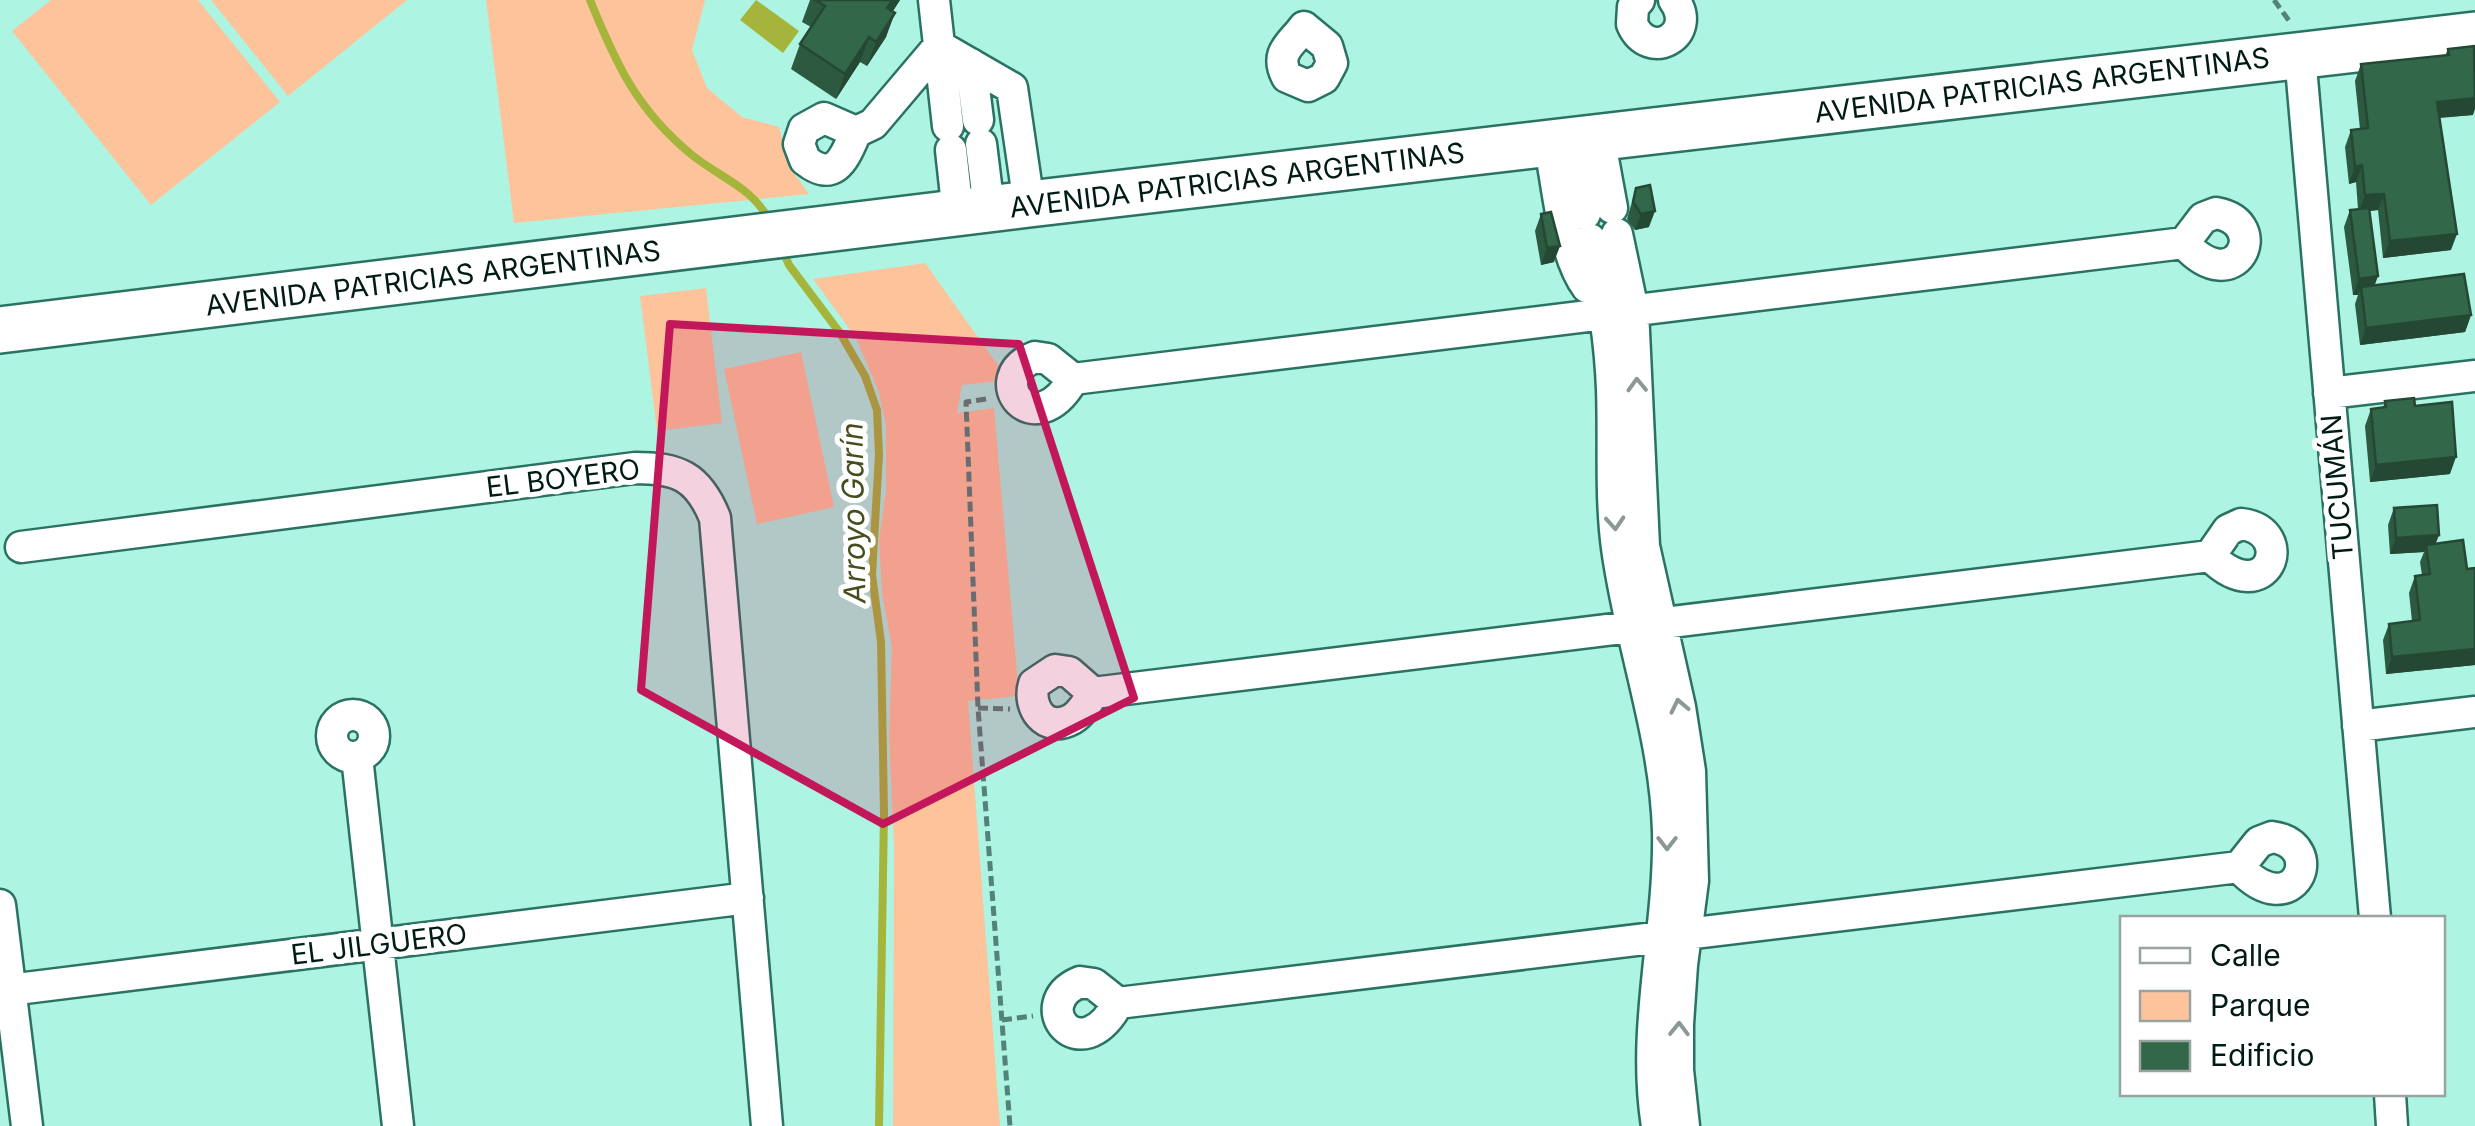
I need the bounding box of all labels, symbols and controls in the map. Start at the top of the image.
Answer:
street label: AVENIDA PATRICIAS ARGENTINAS [1813,40,2271,130]
street label: AVENIDA PATRICIAS ARGENTINAS [1008,135,1466,225]
street label: AVENIDA PATRICIAS ARGENTINAS [204,233,662,323]
one-way arrow [1627,376,1648,392]
street label: TUCUMÁN [2313,413,2360,561]
water label: Arroyo Garín [833,422,873,605]
street label: EL BOYERO [484,452,642,504]
one-way arrow [1604,515,1626,531]
one-way arrow [1670,698,1691,715]
one-way arrow [1656,836,1678,851]
street label: EL JILGUERO [289,916,469,972]
legend [2120,916,2445,1096]
text: Calle [2210,937,2281,973]
text: Parque [2210,987,2310,1023]
one-way arrow [1668,1020,1689,1036]
text: Edificio [2210,1037,2314,1073]

